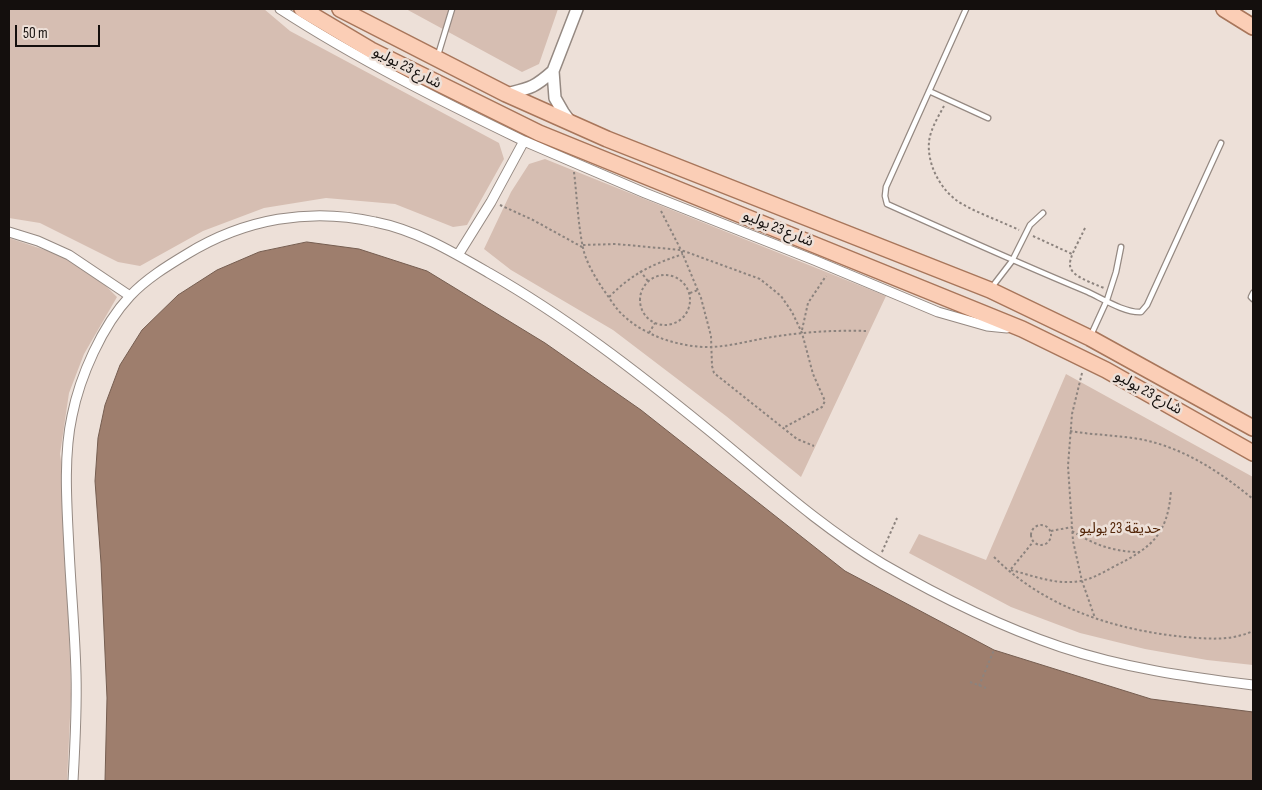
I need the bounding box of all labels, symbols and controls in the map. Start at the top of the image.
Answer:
scale bar [18,15,102,47]
text: 50 m [23,24,48,43]
street label: شارع 23 يوليو [370,43,444,93]
street label: شارع 23 يوليو [740,207,816,251]
street label: شارع 23 يوليو [1111,367,1185,419]
park label: حديقة 23 يوليو [1079,520,1161,538]

